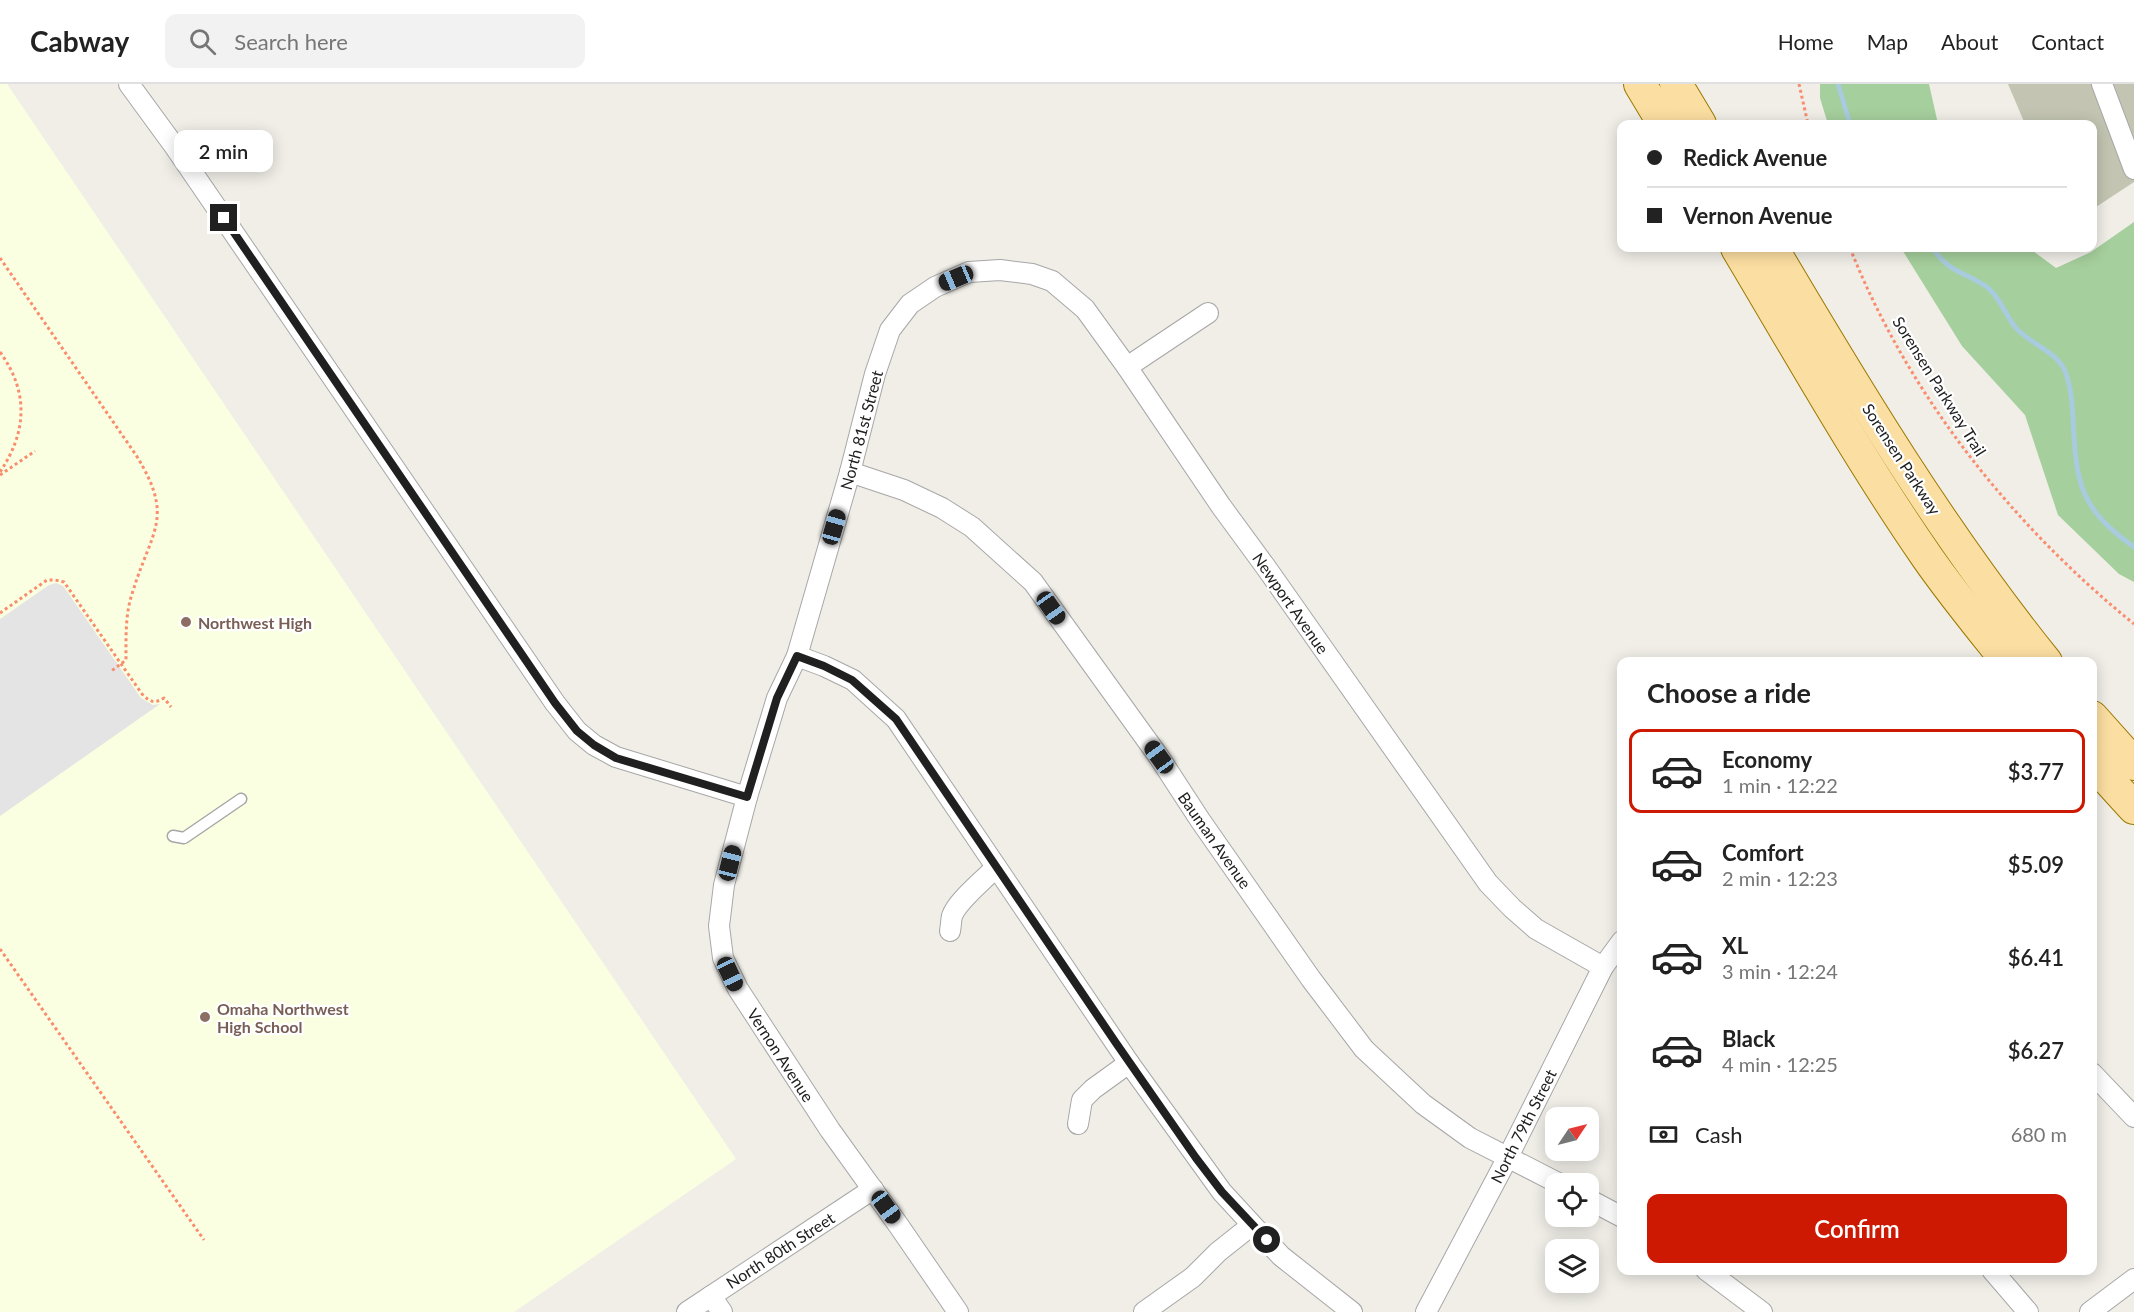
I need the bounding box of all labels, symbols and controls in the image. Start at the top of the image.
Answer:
search box [165,14,585,68]
text: Cabway [30,24,129,58]
icon: search [186,25,219,58]
text: Search here [234,28,348,55]
text: Home [1778,29,1834,54]
text: Map [1867,29,1908,54]
text: About [1941,29,1998,54]
text: Contact [2031,29,2104,54]
callout: 2 min [174,131,274,173]
text: 2 min [199,139,248,163]
text: Redick Avenue [1683,144,1827,171]
text: Vernon Avenue [1683,202,1832,229]
route end [210,204,237,231]
car [936,263,976,293]
street label: Sorensen Parkway Trail [1889,312,1991,460]
street label: North 81st Street [836,368,886,492]
street label: Sorensen Parkway [1859,400,1945,518]
car [820,507,848,547]
street label: Newport Avenue [1249,549,1333,657]
car [1033,588,1069,628]
place label: Northwest High [198,613,312,632]
marker: Northwest High [179,615,193,629]
text: Choose a ride [1647,676,1811,709]
car [1141,737,1177,777]
icon: car [1650,744,1704,798]
text: Economy [1722,746,1812,773]
text: $3.77 [2008,758,2064,785]
text: 1 min · 12:22 [1722,773,1838,797]
street label: Bauman Avenue [1175,788,1255,892]
icon: car [1650,837,1704,891]
text: Comfort [1722,839,1804,866]
car [717,843,743,883]
text: $5.09 [2008,851,2064,878]
text: 2 min · 12:23 [1722,866,1838,890]
icon: car [1650,930,1704,984]
text: XL [1722,932,1748,959]
text: $6.41 [2008,944,2064,971]
car [714,954,746,994]
text: 3 min · 12:24 [1722,959,1838,983]
place label: Omaha Northwest High School [217,999,349,1036]
street label: Vernon Avenue [744,1005,818,1105]
marker: Omaha Northwest High School [198,1010,212,1024]
icon: car [1650,1023,1704,1077]
text: Black [1722,1025,1775,1052]
text: $6.27 [2008,1037,2064,1064]
text: 4 min · 12:25 [1722,1052,1838,1076]
street label: North 79th Street [1486,1066,1560,1186]
north arrow [1545,1107,1599,1161]
map controls [1545,1107,1599,1293]
icon: cash [1647,1118,1680,1151]
text: Cash [1695,1121,1742,1148]
text: 680 m [2011,1122,2067,1146]
button: locate [1545,1173,1599,1227]
car [868,1187,904,1227]
button: Confirm [1647,1194,2067,1263]
street label: North 80th Street [722,1208,838,1292]
route start [1253,1226,1280,1253]
button: layers [1545,1239,1599,1293]

